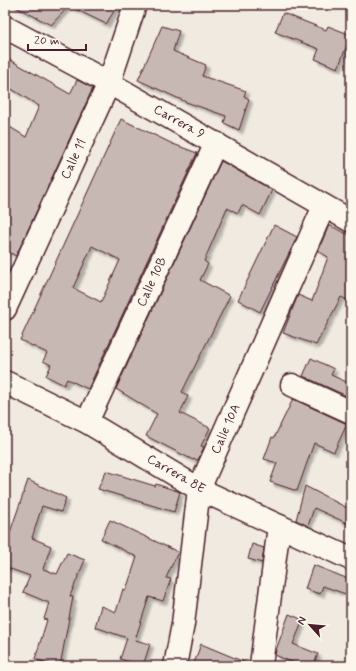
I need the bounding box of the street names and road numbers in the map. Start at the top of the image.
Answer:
street label: Carrera 9 [150,101,208,143]
street label: Calle 11 [57,136,91,182]
street label: Calle 10B [133,254,171,310]
street label: Calle 10A [207,401,245,457]
street label: Carrera 8E [144,450,209,498]

